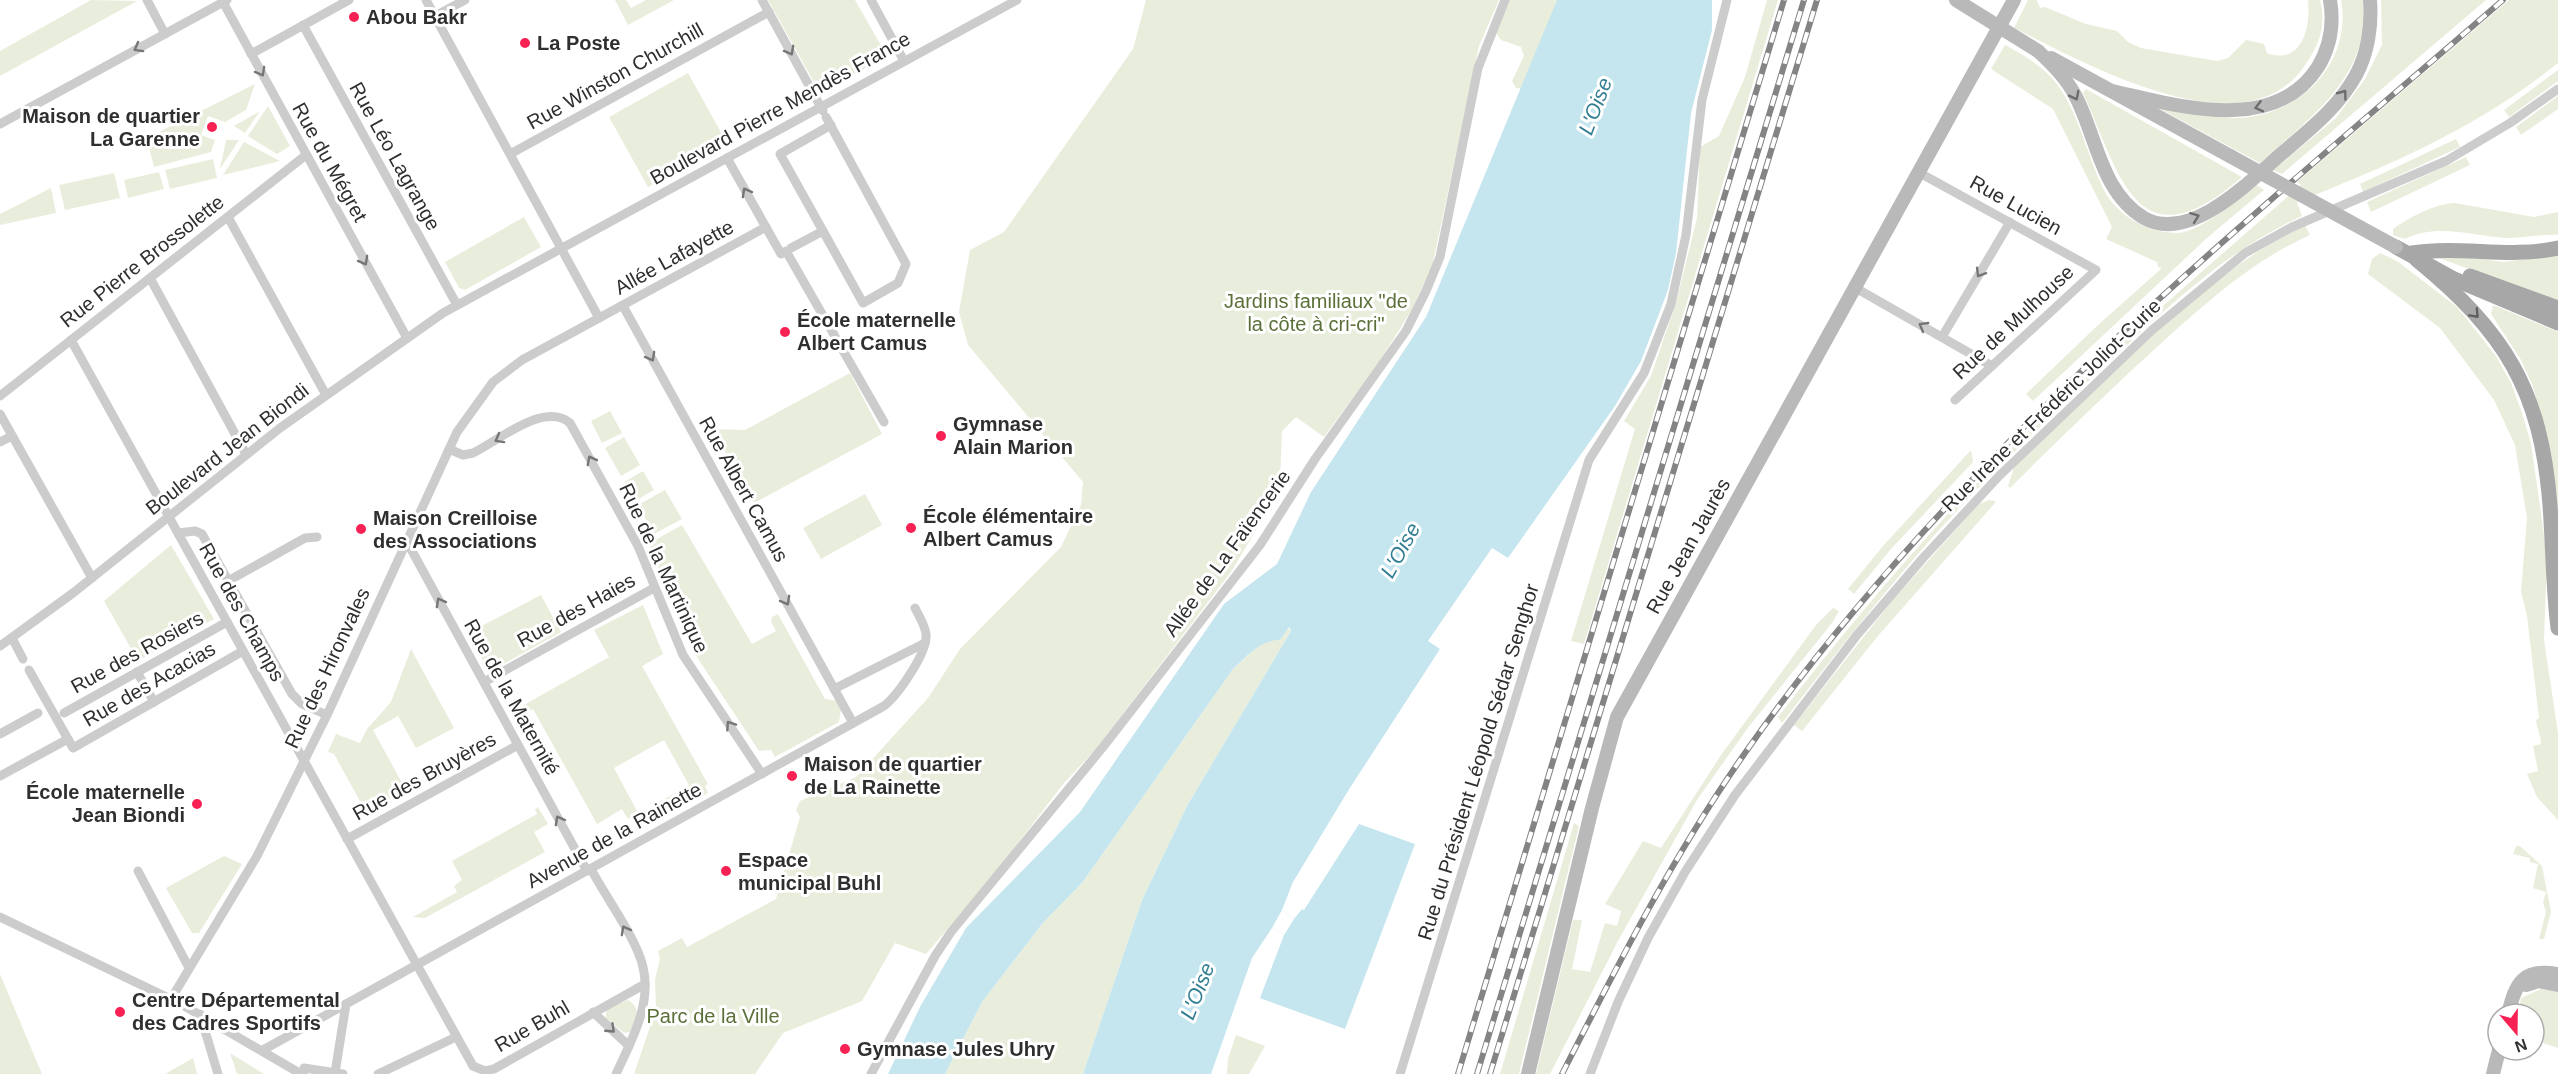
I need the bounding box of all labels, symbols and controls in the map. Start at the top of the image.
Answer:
place label: Abou Bakr [366,6,467,28]
marker: Abou Bakr [347,10,361,24]
street label: Rue Winston Churchill [523,18,707,134]
street label: Boulevard Pierre Mendès France [646,27,914,189]
place label: La Poste [537,32,620,54]
marker: La Poste [518,36,532,50]
one-way arrow [134,41,145,52]
one-way arrow [783,45,794,55]
one-way arrow [254,66,265,76]
water label: L'Oise [1574,74,1616,138]
street label: Rue Léo Lagrange [345,78,445,234]
one-way arrow [2336,89,2347,100]
one-way arrow [2068,90,2079,100]
street label: Rue du Mégret [288,99,372,226]
one-way arrow [2255,100,2265,113]
place label: Maison de quartier La Garenne [22,105,200,150]
marker: Maison de quartier La Garenne [205,120,219,134]
street label: Rue Lucien [1966,171,2066,239]
one-way arrow [742,188,754,198]
street label: Rue Pierre Brossolette [56,190,228,332]
one-way arrow [2189,212,2199,225]
street label: Allée Lafayette [611,215,737,299]
one-way arrow [357,255,368,266]
street label: Rue de Mulhouse [1948,260,2078,384]
one-way arrow [1976,267,1987,277]
park label: Jardins familiaux "de la côte à cri-cri" [1224,290,1408,335]
street label: Rue Irène et Frédéric Joliot-Curie [1937,294,2165,516]
one-way arrow [2468,306,2479,317]
place label: École maternelle Albert Camus [797,309,956,354]
one-way arrow [1919,322,1929,334]
marker: École maternelle Albert Camus [778,325,792,339]
one-way arrow [644,351,655,361]
street label: Boulevard Jean Biondi [141,379,313,519]
street label: Rue Albert Camus [695,413,793,565]
place label: Gymnase Alain Marion [953,413,1073,458]
marker: Gymnase Alain Marion [934,429,948,443]
one-way arrow [495,432,506,443]
one-way arrow [587,456,598,466]
street label: Allée de La Faïencerie [1159,466,1295,640]
street label: Rue Jean Jaurès [1642,475,1734,617]
street label: Rue de la Martinique [615,480,713,656]
place label: École élémentaire Albert Camus [923,505,1093,550]
place label: Maison Creilloise des Associations [373,507,538,552]
water label: L'Oise [1376,519,1424,581]
marker: École élémentaire Albert Camus [904,521,918,535]
marker: Maison Creilloise des Associations [354,522,368,536]
street label: Rue des Champs [195,539,289,685]
street label: Rue des Haies [513,569,639,651]
street label: Rue du Président Léopold Sédar Senghor [1413,581,1543,943]
street label: Rue des Hironvales [280,584,374,752]
one-way arrow [778,595,790,605]
one-way arrow [436,598,447,608]
street label: Rue des Rosiers [67,607,207,697]
street label: Rue de la Maternité [460,615,564,779]
street label: Rue des Acacias [79,637,219,731]
one-way arrow [725,721,737,731]
street label: Rue des Bruyères [349,728,499,824]
place label: Maison de quartier de La Rainette [804,753,982,798]
marker: Maison de quartier de La Rainette [785,769,799,783]
street label: Avenue de la Rainette [523,778,705,892]
place label: École maternelle Jean Biondi [26,781,185,826]
marker: École maternelle Jean Biondi [190,797,204,811]
one-way arrow [555,815,566,826]
place label: Espace municipal Buhl [738,849,881,894]
marker: Espace municipal Buhl [719,864,733,878]
one-way arrow [621,925,632,936]
water label: L'Oise [1175,959,1219,1023]
place label: Centre Départemental des Cadres Sportifs [132,989,340,1034]
street label: Rue Buhl [491,996,573,1056]
north arrow [2486,1002,2546,1062]
marker: Centre Départemental des Cadres Sportifs [113,1005,127,1019]
park label: Parc de la Ville [646,1005,780,1027]
one-way arrow [604,1022,615,1033]
text: N [2513,1036,2529,1056]
place label: Gymnase Jules Uhry [857,1038,1056,1060]
marker: Gymnase Jules Uhry [838,1042,852,1056]

